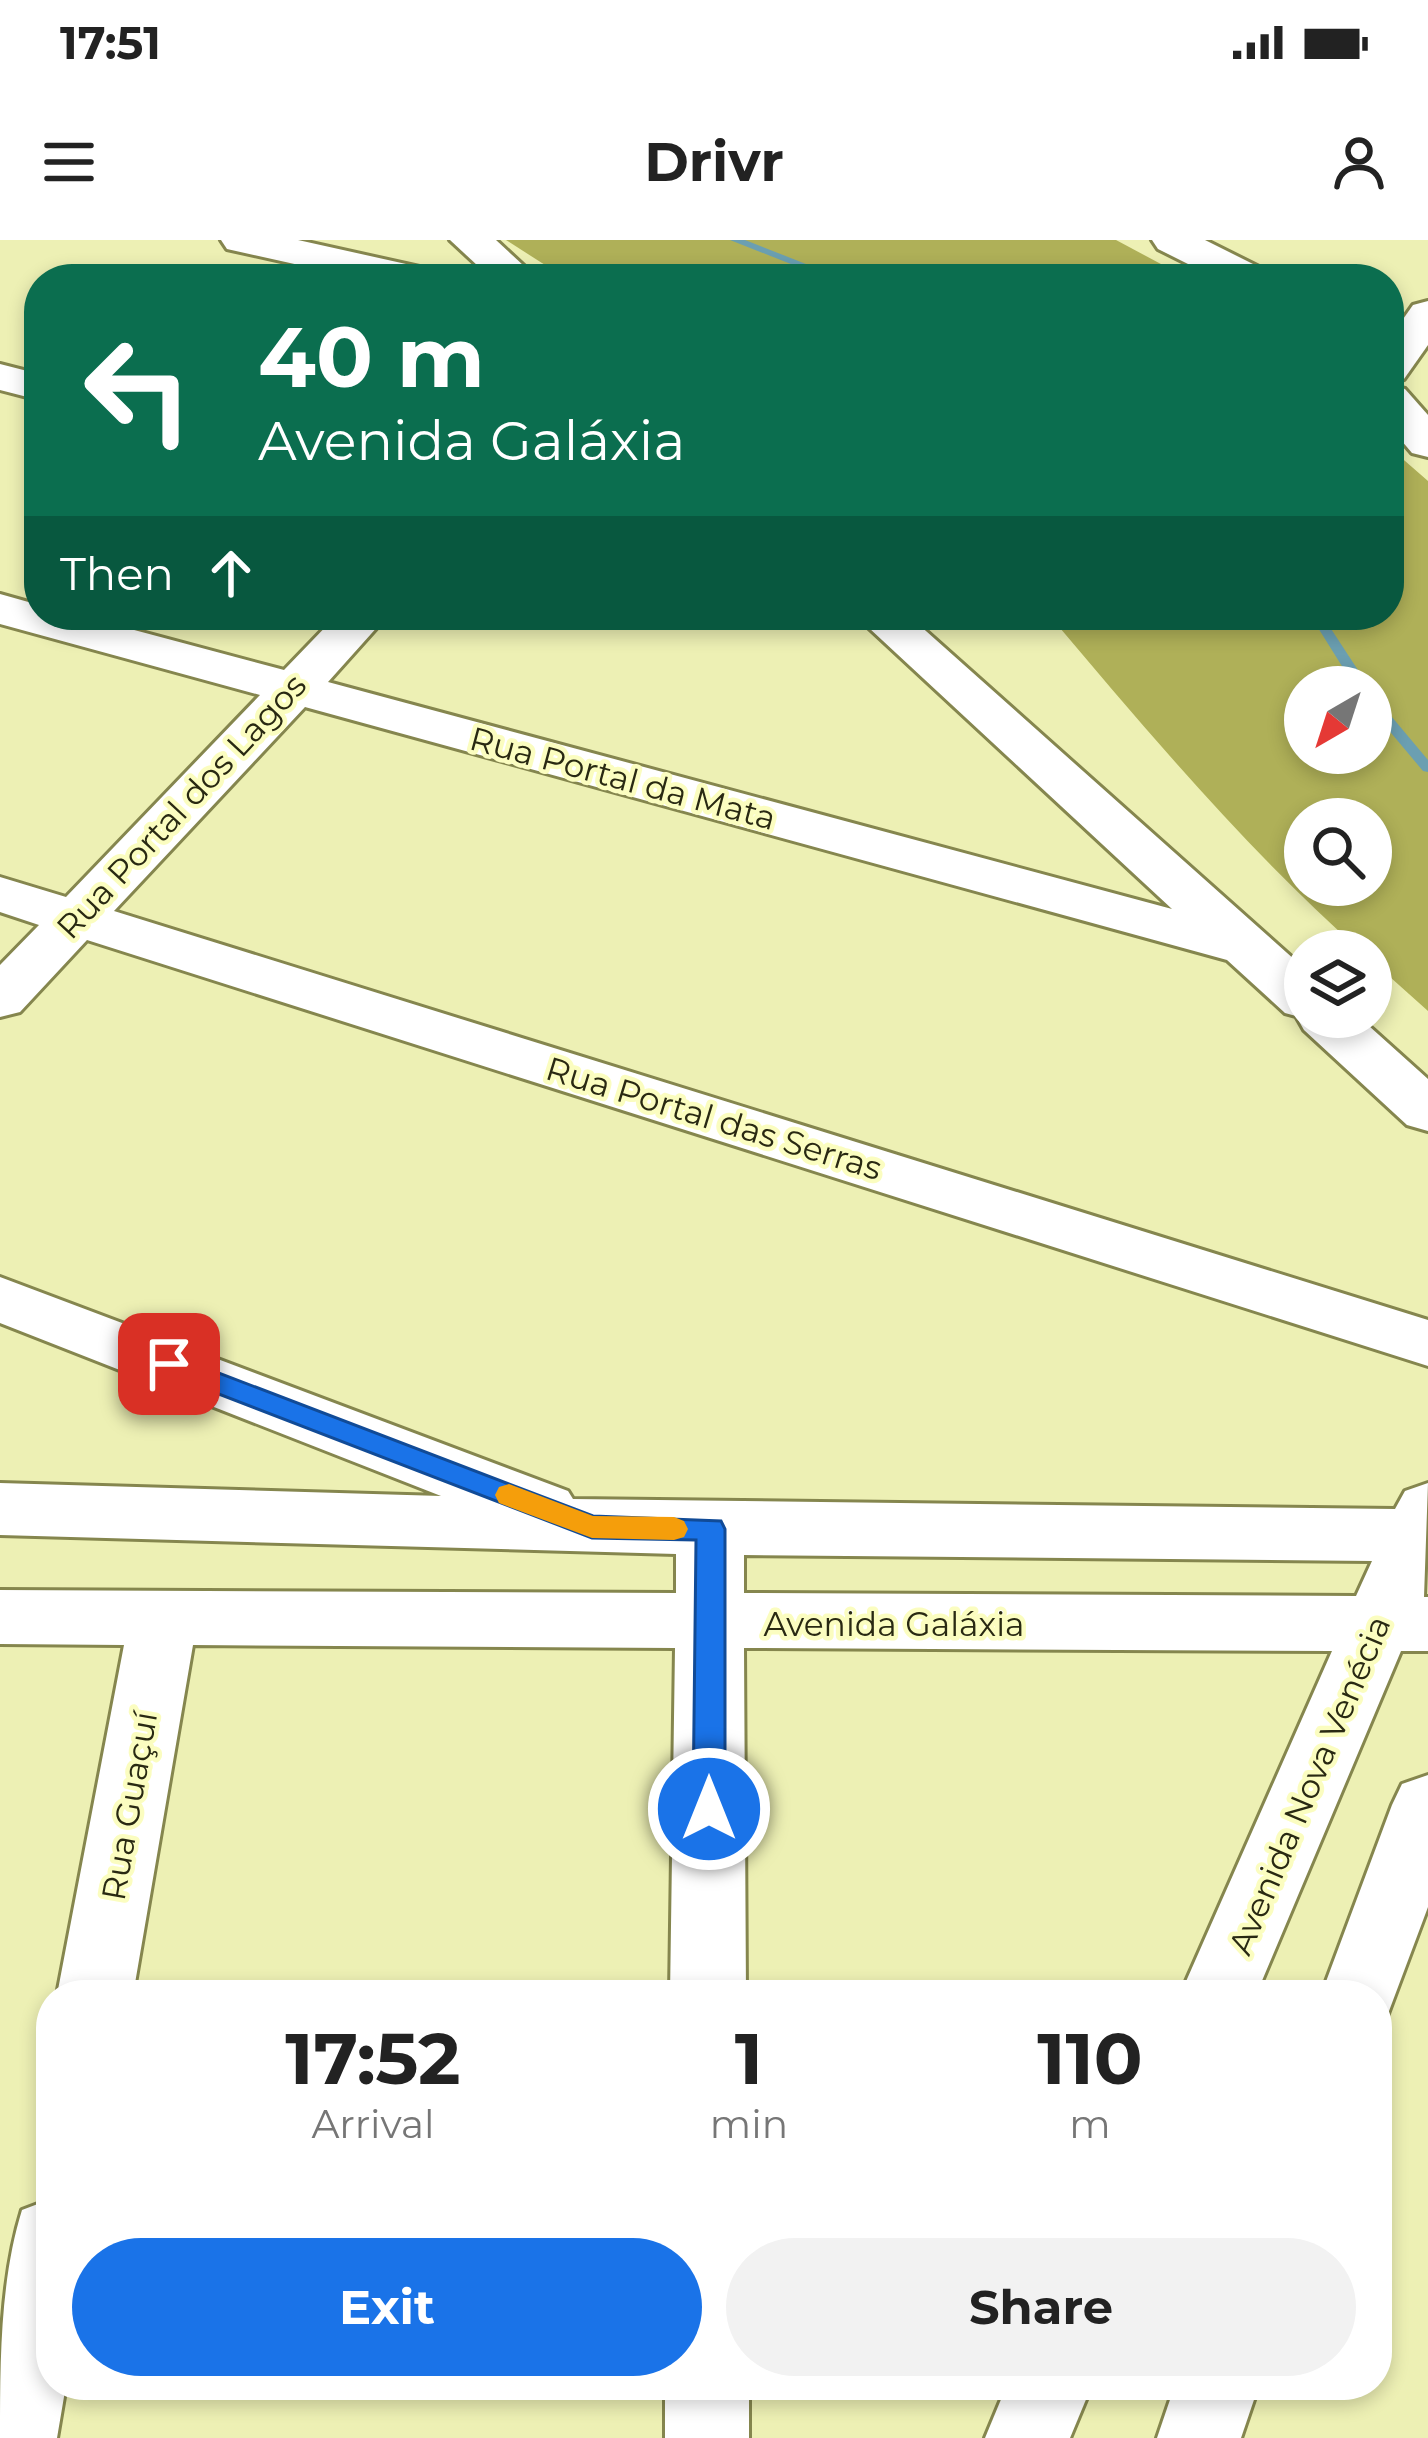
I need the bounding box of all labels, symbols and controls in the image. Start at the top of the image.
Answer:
text: 17:51 [60,15,161,70]
icon: menu [36,129,102,195]
text: Drivr [644,129,784,195]
icon: person [1326,129,1392,195]
text: 40 m [258,306,485,408]
icon: left [60,312,216,468]
text: Avenida Galáxia [258,408,685,474]
icon: ahead [198,540,264,606]
text: Then [60,546,174,601]
street label: Rua Portal dos Lagos [48,665,314,947]
north arrow [1284,666,1392,774]
map controls [1284,666,1392,1038]
street label: Rua Portal da Mata [466,718,780,838]
button: search [1284,798,1392,906]
button: layers [1284,930,1392,1038]
street label: Rua Portal das Serras [541,1048,887,1188]
pin [118,1313,220,1415]
icon: arrive [136,1331,202,1397]
street label: Avenida Galáxia [763,1604,1025,1644]
street label: Avenida Nova Venécia [1219,1610,1399,1960]
street label: Rua Guaçuí [93,1707,165,1903]
position arrow [646,1746,772,1872]
text: 17:52 [285,2014,461,2102]
text: 1 [735,2014,763,2102]
text: 110 [1037,2014,1143,2102]
text: Arrival [311,2100,434,2148]
text: min [710,2100,788,2148]
text: m [1069,2100,1111,2148]
button: Exit [72,2238,702,2376]
button: Share [726,2238,1356,2376]

